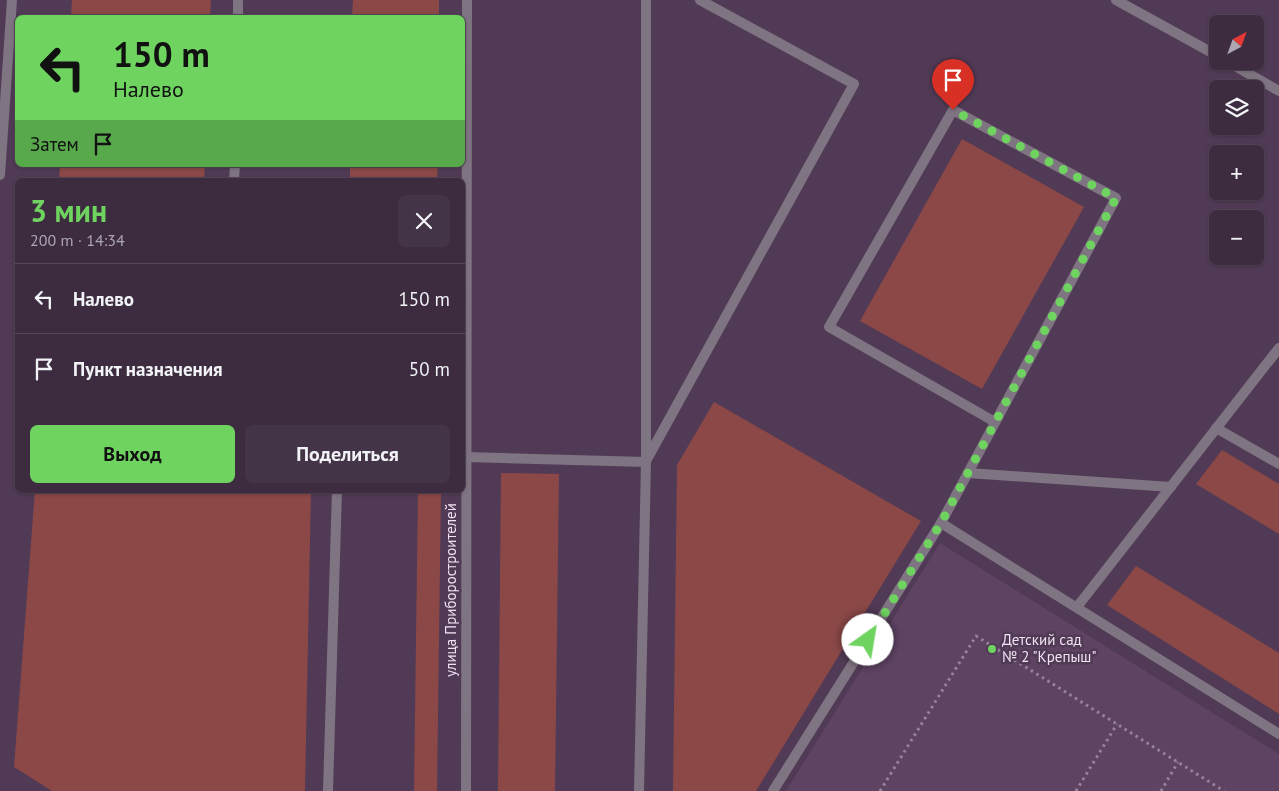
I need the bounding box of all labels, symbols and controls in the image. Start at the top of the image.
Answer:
north arrow [1209,15,1264,70]
map controls [1209,15,1264,265]
text: 150 m [113,31,210,77]
icon: left [30,35,95,100]
pin [932,59,974,110]
icon: arrive [939,66,967,94]
text: Налево [113,75,184,103]
button: layers [1209,80,1264,135]
icon: arrive [89,130,117,158]
text: Затем [30,132,79,156]
button: + [1209,145,1264,200]
text: 3 мин [30,191,107,230]
button: close [398,195,450,247]
button: − [1209,210,1264,265]
text: 200 m · 14:34 [30,230,125,250]
icon: left [30,285,58,313]
text: Налево [73,287,134,311]
text: 150 m [398,287,450,311]
icon: arrive [30,355,58,383]
text: Пункт назначения [73,357,223,381]
text: 50 m [409,357,450,381]
button: Выход [30,425,235,483]
button: Поделиться [245,425,450,483]
street label: улица Приборостроителей [441,503,460,677]
position arrow [841,613,893,665]
place label: Детский сад № 2 "Крепыш" [1002,630,1096,666]
marker: Детский сад № 2 "Крепыш" [986,643,998,655]

